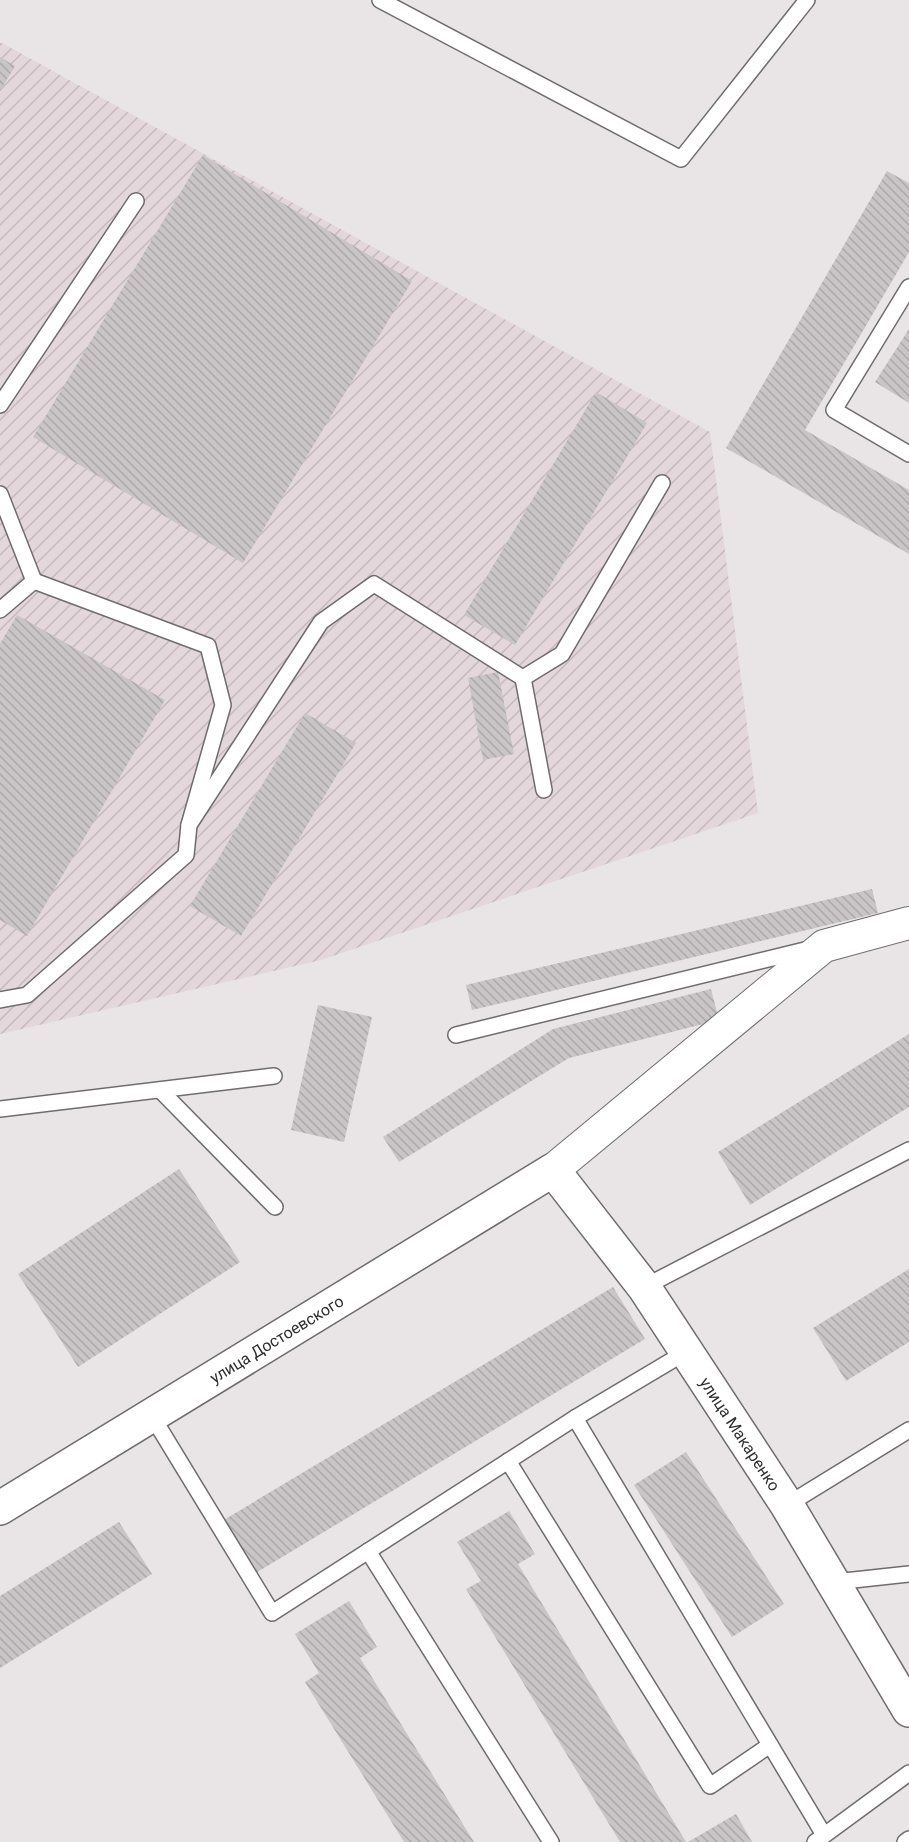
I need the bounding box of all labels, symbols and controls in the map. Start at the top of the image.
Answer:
street label: улица Достоевского [206,1291,347,1387]
street label: улица Макаренко [696,1373,785,1494]

